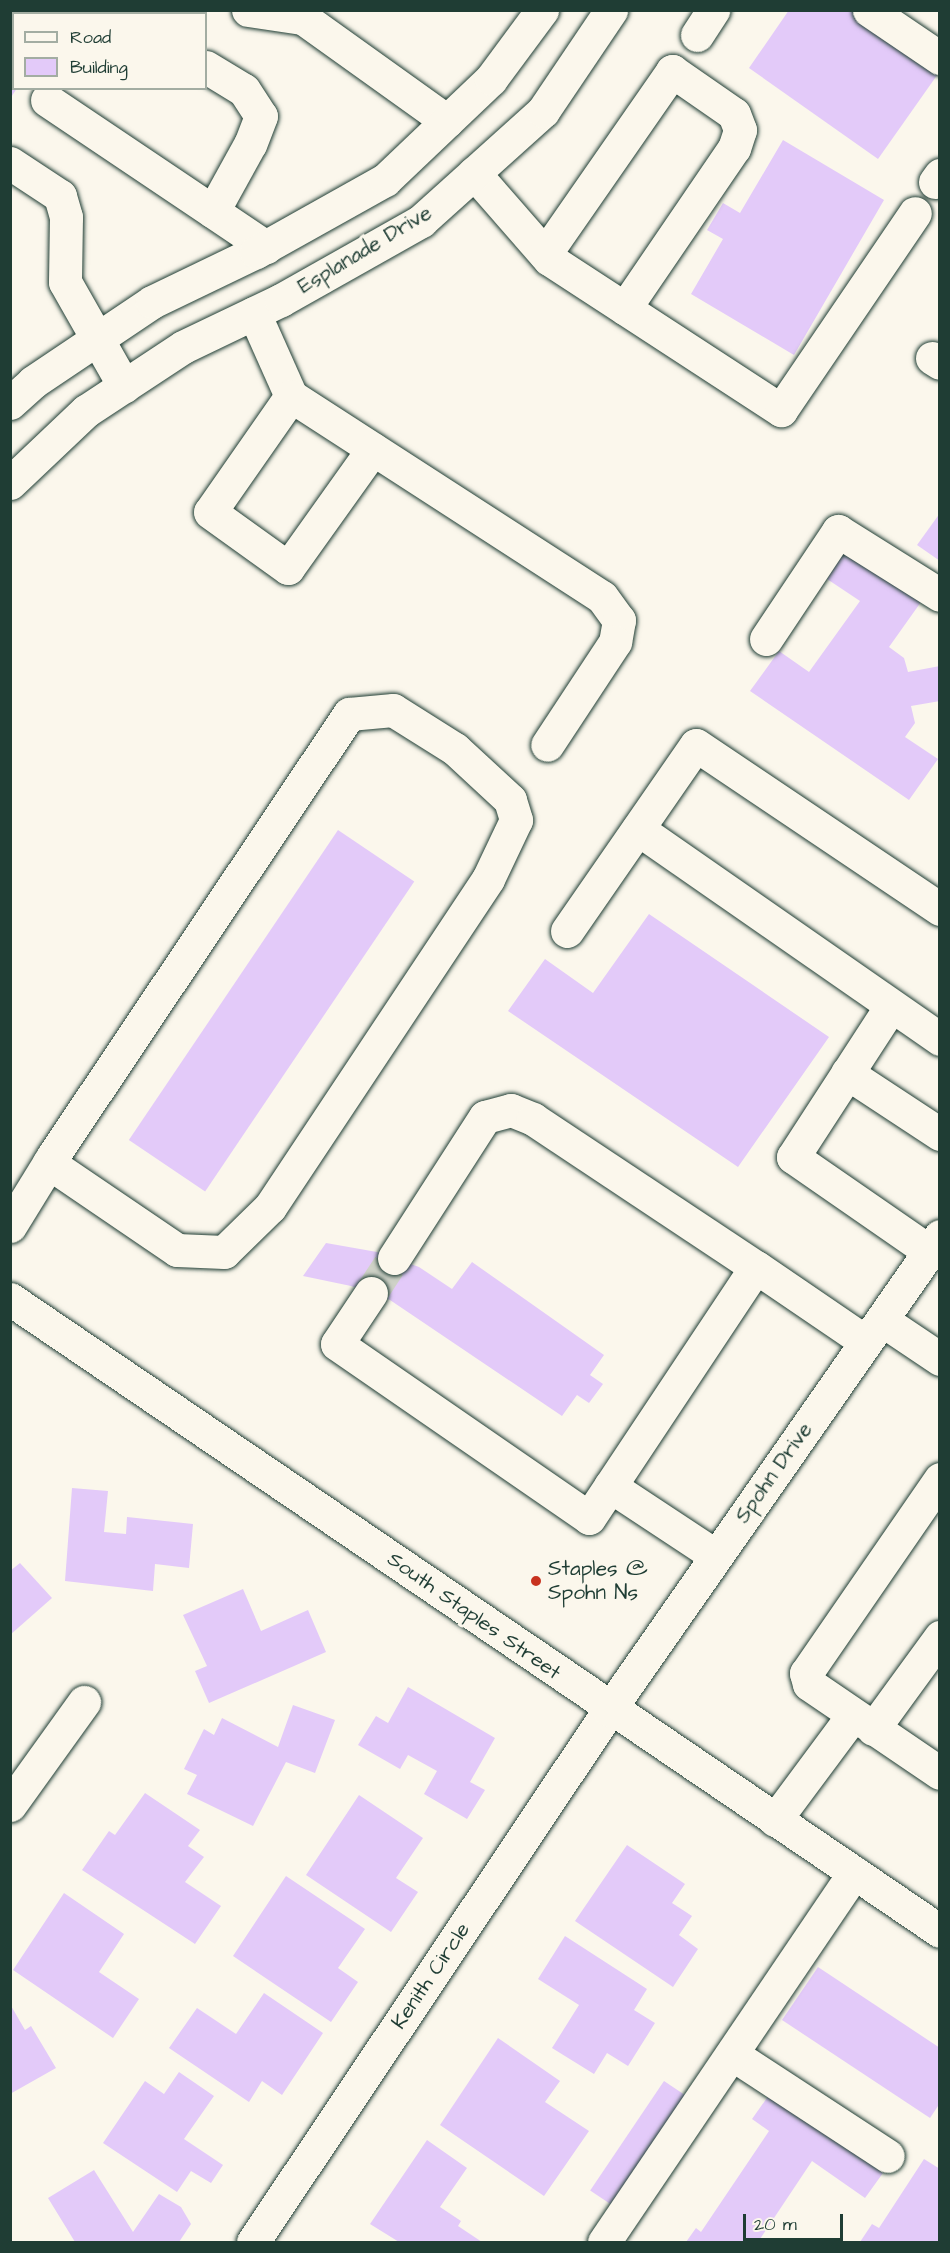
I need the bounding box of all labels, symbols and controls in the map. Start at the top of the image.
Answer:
legend [12,12,207,90]
text: Road [70,25,111,50]
text: Building [70,55,128,80]
street label: Esplanade Drive [294,200,436,300]
street label: Spohn Drive [730,1418,818,1528]
street label: South Staples Street [382,1547,566,1685]
place label: Staples @ Spohn Ns [548,1556,648,1606]
marker: Staples @ Spohn Ns [529,1574,543,1588]
street label: Kenith Circle [386,1918,476,2034]
scale bar [746,2202,846,2240]
text: 20 m [754,2212,797,2237]

